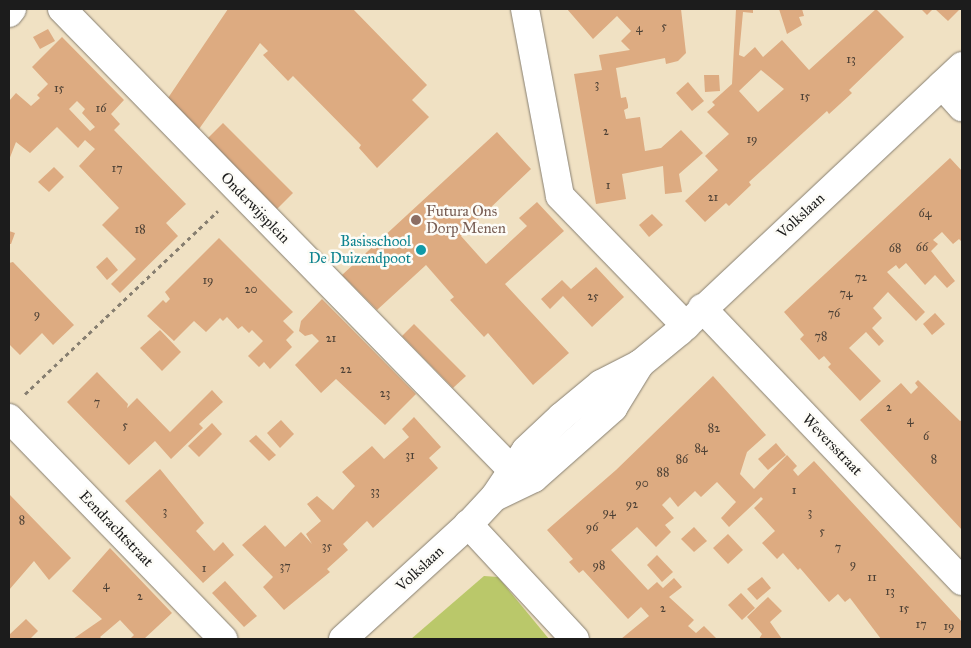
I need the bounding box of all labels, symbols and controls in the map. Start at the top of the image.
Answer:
house number: 5 [661,20,667,34]
house number: 4 [636,22,642,36]
house number: 13 [846,53,856,67]
house number: 3 [595,78,599,92]
house number: 15 [54,82,64,96]
house number: 15 [800,90,810,104]
house number: 16 [96,102,106,116]
house number: 2 [603,125,609,139]
house number: 19 [746,133,758,147]
house number: 17 [111,162,123,176]
street label: Onderwijsplein [217,169,293,247]
house number: 1 [606,179,610,193]
street label: Volkslaan [774,190,828,242]
house number: 21 [708,191,718,205]
place label: Futura Ons Dorp Menen [426,202,506,237]
house number: 64 [919,207,931,221]
marker: Futura Ons Dorp Menen [410,214,422,226]
house number: 18 [134,223,146,237]
place label: Basisschool De Duizendpoot [309,232,411,267]
house number: 66 [916,241,928,255]
house number: 68 [889,242,901,256]
marker: Basisschool De Duizendpoot [415,244,427,256]
house number: 72 [855,271,867,285]
house number: 19 [202,274,214,288]
house number: 20 [245,283,257,297]
house number: 74 [840,287,852,301]
house number: 25 [587,290,599,304]
house number: 76 [828,307,840,321]
house number: 9 [34,308,40,322]
house number: 78 [815,330,827,344]
house number: 21 [326,332,336,346]
house number: 22 [340,363,352,377]
house number: 23 [380,387,390,401]
house number: 7 [94,396,100,410]
house number: 2 [886,401,892,415]
street label: Weversstraat [798,410,866,480]
house number: 4 [907,414,913,428]
house number: 5 [122,419,128,433]
house number: 82 [708,422,720,436]
house number: 6 [923,430,929,444]
house number: 84 [694,442,708,456]
house number: 31 [405,449,415,463]
house number: 86 [676,453,688,467]
house number: 8 [931,453,937,467]
house number: 88 [657,466,669,480]
house number: 90 [635,477,649,491]
house number: 1 [792,484,796,498]
house number: 33 [370,485,380,499]
street label: Eendrachtstraat [75,487,157,571]
house number: 92 [626,498,638,512]
house number: 3 [163,505,167,519]
house number: 94 [602,506,616,520]
house number: 3 [808,506,812,520]
house number: 8 [19,514,25,528]
house number: 96 [586,521,598,535]
house number: 5 [819,525,825,539]
house number: 35 [322,540,332,554]
house number: 7 [835,541,841,555]
street label: Volkslaan [393,543,447,595]
house number: 9 [850,558,856,572]
house number: 98 [593,559,605,573]
house number: 37 [279,560,291,574]
house number: 1 [202,562,206,576]
house number: 11 [867,571,877,585]
house number: 4 [103,579,109,593]
house number: 13 [885,585,895,599]
house number: 2 [137,590,143,604]
house number: 2 [660,602,666,616]
house number: 15 [899,602,909,616]
house number: 17 [915,618,927,632]
house number: 19 [943,620,955,634]

